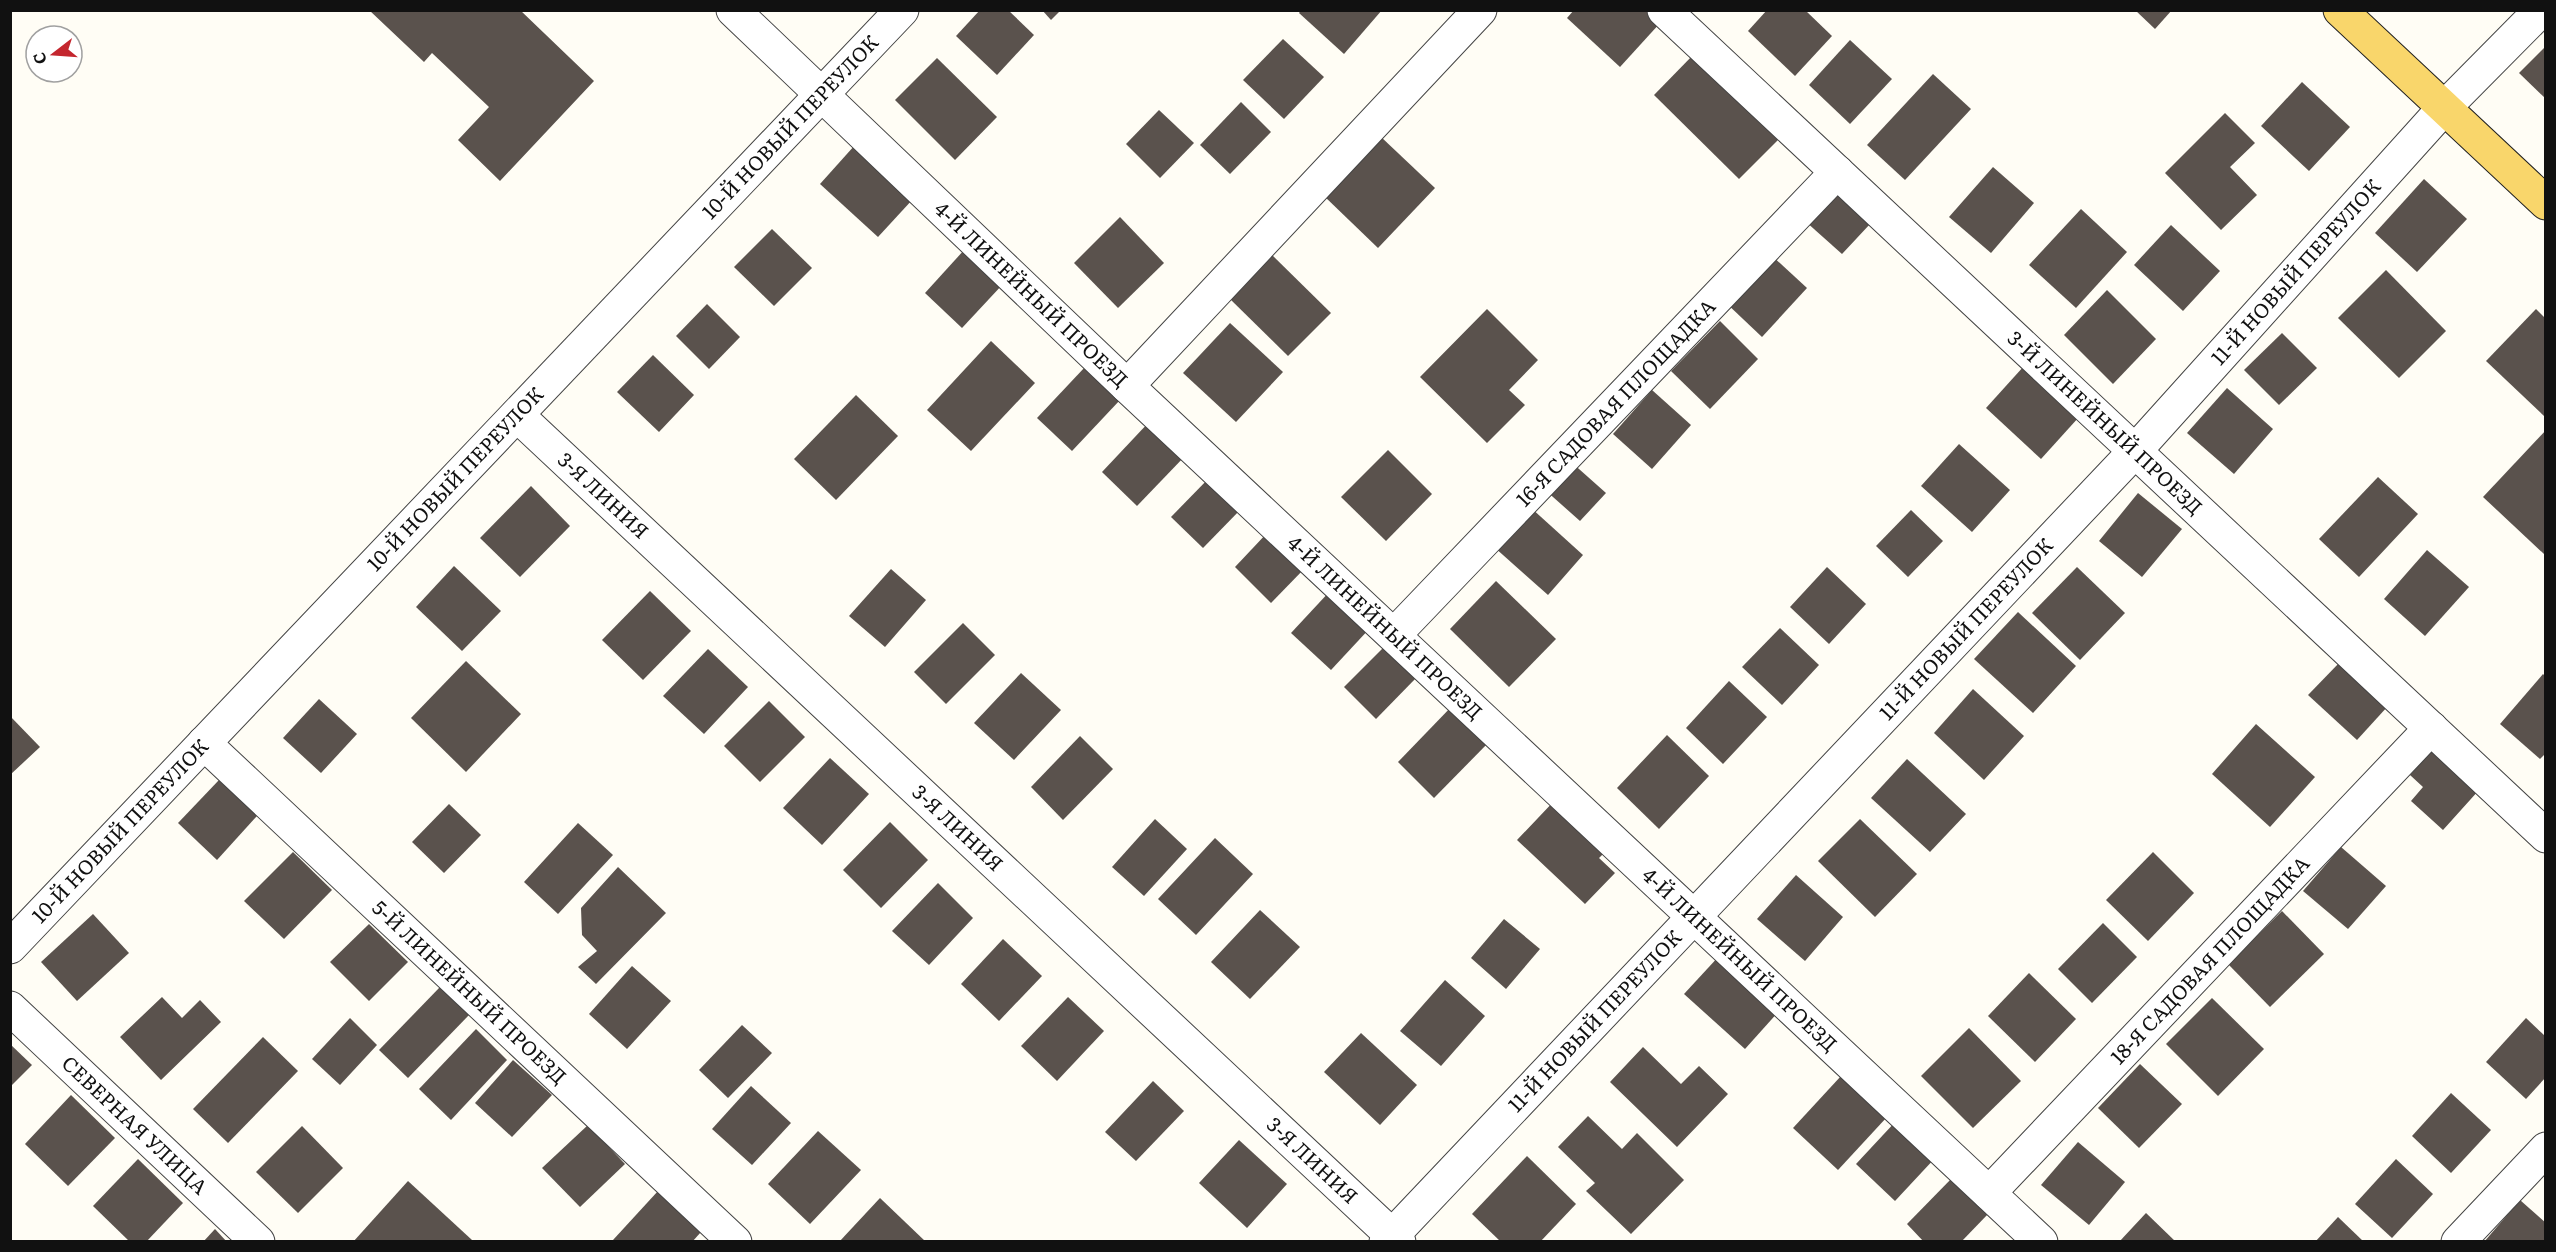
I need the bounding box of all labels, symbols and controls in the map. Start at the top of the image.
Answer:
north arrow [24,24,84,84]
street label: 10-Й НОВЫЙ ПЕРЕУЛОК [694,26,885,225]
text: С [26,50,52,68]
street label: 11-Й НОВЫЙ ПЕРЕУЛОК [2203,171,2387,370]
street label: 4-Й ЛИНЕЙНЫЙ ПРОЕЗД [929,193,1136,393]
street label: 16-Я САДОВАЯ ПЛОЩАДКА [1508,291,1721,512]
street label: 3-Й ЛИНЕЙНЫЙ ПРОЕЗД [2002,322,2210,520]
street label: 10-Й НОВЫЙ ПЕРЕУЛОК [359,378,549,577]
street label: 3-Я ЛИНИЯ [552,444,657,545]
street label: 4-Й ЛИНЕЙНЫЙ ПРОЕЗД [1282,527,1491,725]
street label: 11-Й НОВЫЙ ПЕРЕУЛОК [1871,530,2059,726]
street label: 10-Й НОВЫЙ ПЕРЕУЛОК [24,730,214,929]
street label: 3-Я ЛИНИЯ [907,776,1011,877]
street label: 18-Я САДОВАЯ ПЛОЩАДКА [2102,848,2315,1070]
street label: 4-Й ЛИНЕЙНЫЙ ПРОЕЗД [1637,859,1845,1057]
street label: 5-Й ЛИНЕЙНЫЙ ПРОЕЗД [367,892,574,1090]
street label: 11-Й НОВЫЙ ПЕРЕУЛОК [1500,922,1688,1118]
street label: СЕВЕРНАЯ УЛИЦА [56,1048,216,1200]
street label: 3-Я ЛИНИЯ [1261,1109,1366,1209]

